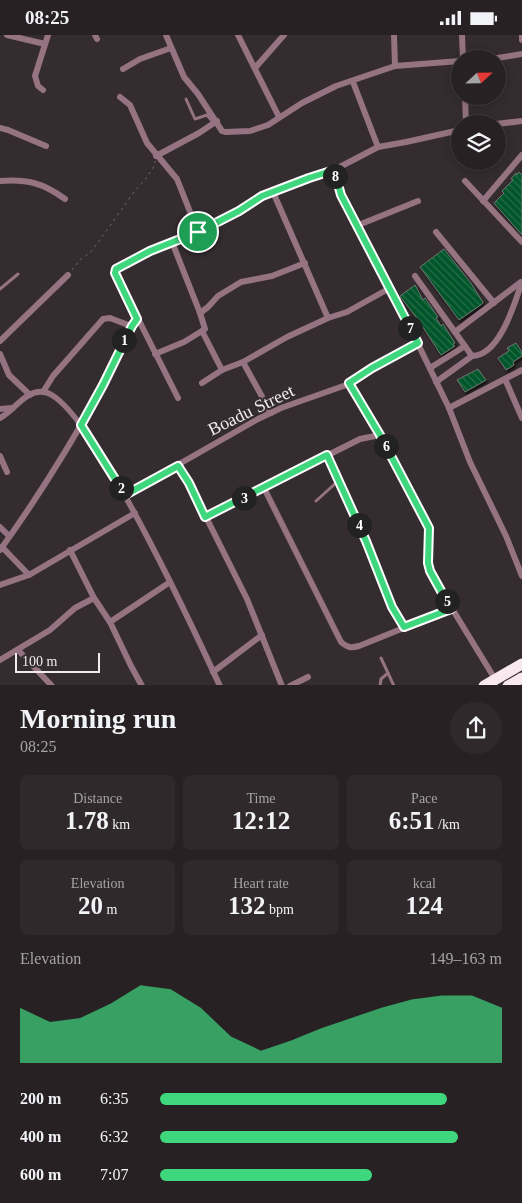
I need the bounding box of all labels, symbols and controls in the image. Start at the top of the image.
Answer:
text: 08:25 [25,7,69,28]
north arrow [451,50,506,105]
map controls [451,50,506,170]
button: layers [451,115,506,170]
pin: 8 [322,163,348,189]
text: 8 [332,169,339,184]
pin [177,211,219,253]
icon: arrive [184,218,212,246]
pin: 7 [398,315,422,341]
text: 7 [407,321,414,336]
pin: 1 [112,327,136,353]
text: 1 [121,333,128,348]
street label: Boadu Street [205,381,297,439]
pin: 6 [374,433,398,459]
text: 6 [383,439,390,454]
pin: 2 [108,475,134,501]
text: 2 [118,481,125,496]
pin: 3 [232,485,256,511]
text: 3 [241,491,248,506]
pin: 4 [346,513,372,537]
text: 4 [356,518,363,533]
pin: 5 [434,589,460,613]
text: 5 [444,594,451,609]
scale bar [15,651,100,674]
text: 100 m [22,654,57,669]
button: share [450,702,502,754]
text: Morning run [20,703,176,734]
text: 08:25 [20,738,56,755]
text: Distance [73,791,122,806]
text: Time [246,791,276,806]
text: Pace [411,791,438,806]
text: 1.78 [65,807,109,834]
text: 12:12 [232,807,290,834]
text: 6:51 [389,807,435,834]
text: km [109,817,130,832]
text: /km [435,817,460,832]
text: Elevation [71,876,124,891]
text: Heart rate [233,876,289,891]
text: kcal [413,876,436,891]
text: 20 [78,892,103,919]
text: 132 [228,892,266,919]
text: 124 [406,892,443,919]
text: m [103,902,117,917]
text: bpm [266,902,294,917]
text: Elevation [20,950,81,967]
text: 149–163 m [430,950,502,967]
text: 200 m [20,1090,61,1107]
text: 6:35 [100,1090,128,1107]
text: 400 m [20,1128,61,1145]
text: 6:32 [100,1128,128,1145]
text: 600 m [20,1166,61,1183]
text: 7:07 [100,1166,128,1183]

